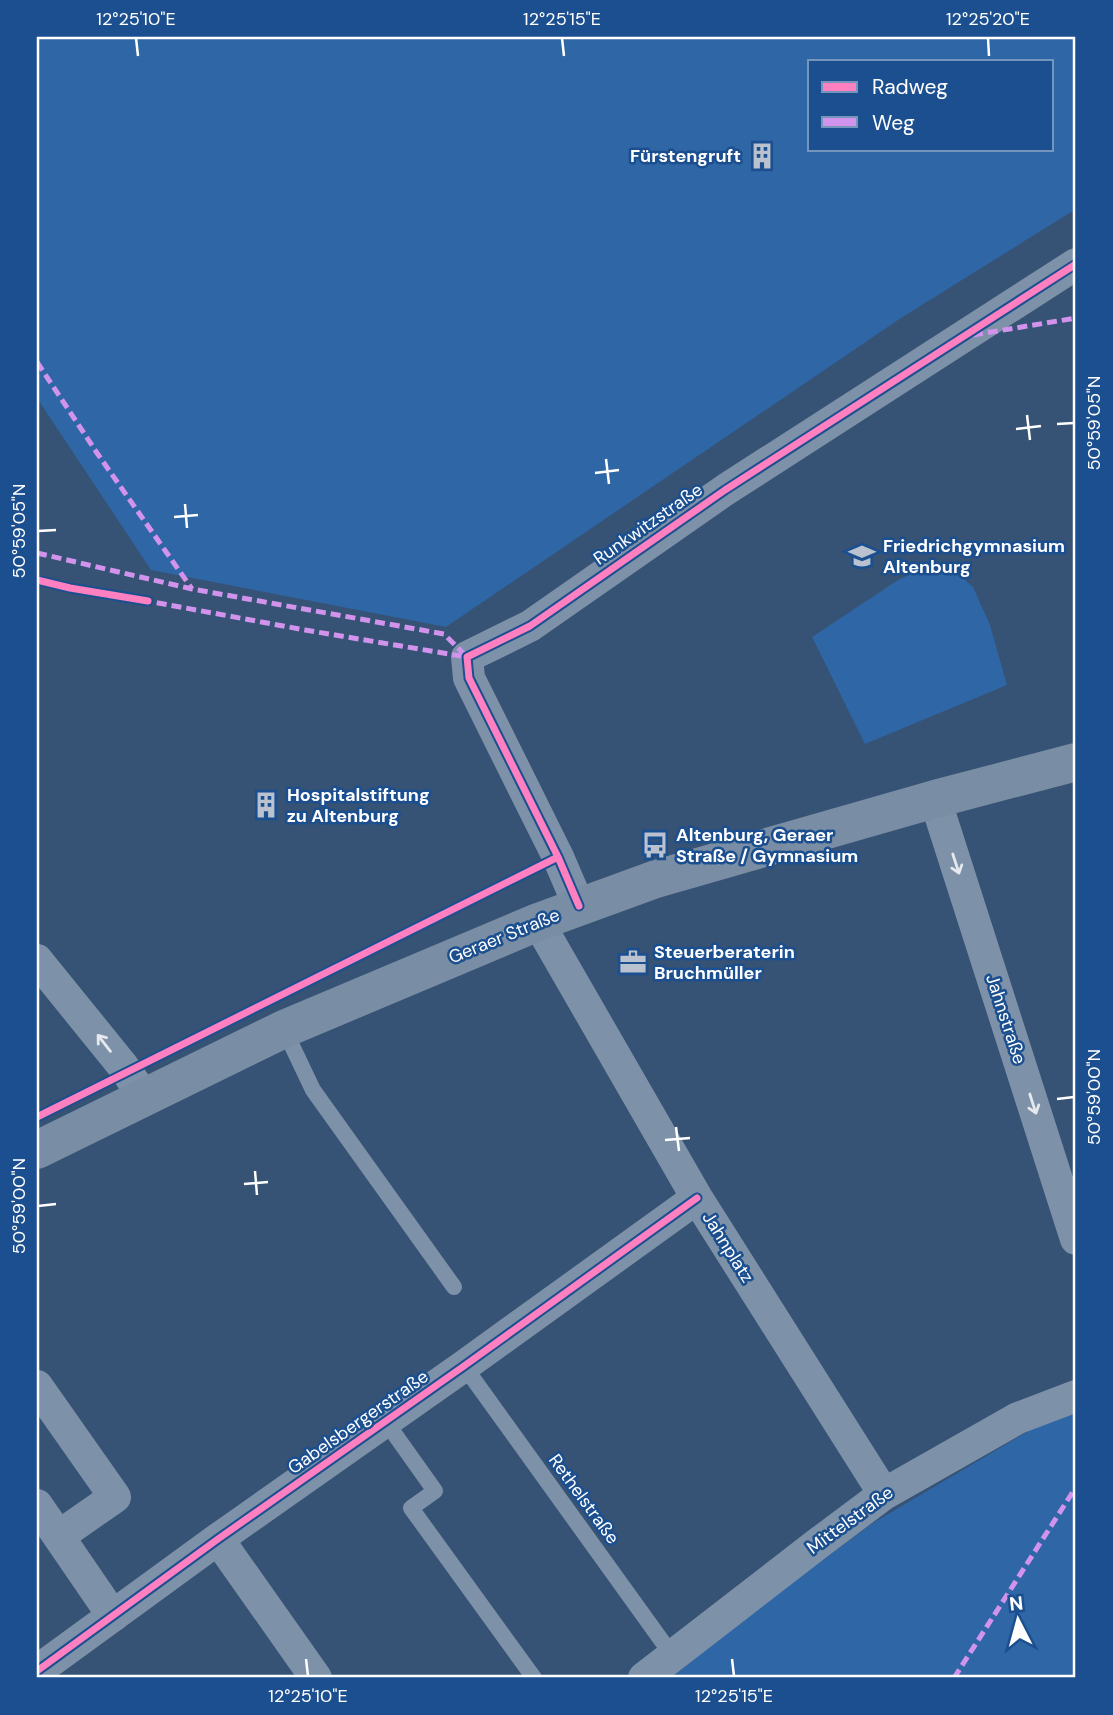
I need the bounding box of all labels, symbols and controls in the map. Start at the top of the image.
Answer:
text: 12°25'10"E [96,7,176,31]
text: 12°25'15"E [523,7,601,31]
text: 12°25'20"E [946,7,1030,31]
legend [808,60,1054,150]
text: Radweg [872,73,948,101]
text: Weg [872,109,915,137]
building icon: Fürstengruft [747,141,777,171]
place label: Fürstengruft [630,144,741,168]
text: 50°59'05"N [1082,376,1106,470]
street label: Runkwitzstraße [589,478,707,570]
text: 50°59'05"N [7,484,31,578]
place label: Friedrichgymnasium Altenburg [883,534,1065,579]
school or university icon: Friedrichgymnasium Altenburg [847,541,877,571]
place label: Hospitalstiftung zu Altenburg [287,783,430,828]
building icon: Hospitalstiftung zu Altenburg [251,790,281,820]
place label: Altenburg, Geraer Straße / Gymnasium [676,823,858,868]
bus stop icon: Altenburg, Geraer Straße / Gymnasium [640,830,670,860]
one-way arrow [951,852,963,874]
street label: Geraer Straße [445,903,563,969]
place label: Steuerberaterin Bruchmüller [654,940,795,985]
office icon: Steuerberaterin Bruchmüller [618,947,648,977]
street label: Jahnstraße [980,971,1032,1067]
one-way arrow [97,1034,112,1053]
text: 50°59'00"N [1082,1049,1106,1145]
one-way arrow [1028,1092,1040,1114]
text: 50°59'00"N [7,1158,31,1254]
street label: Jahnplatz [697,1207,759,1287]
street label: Gabelsbergerstraße [283,1364,433,1480]
street label: Rethelstraße [543,1449,625,1549]
street label: Mittelstraße [802,1480,898,1560]
north arrow [984,1586,1054,1656]
text: N [1008,1590,1024,1617]
text: 12°25'10"E [268,1684,348,1708]
text: 12°25'15"E [695,1684,773,1708]

